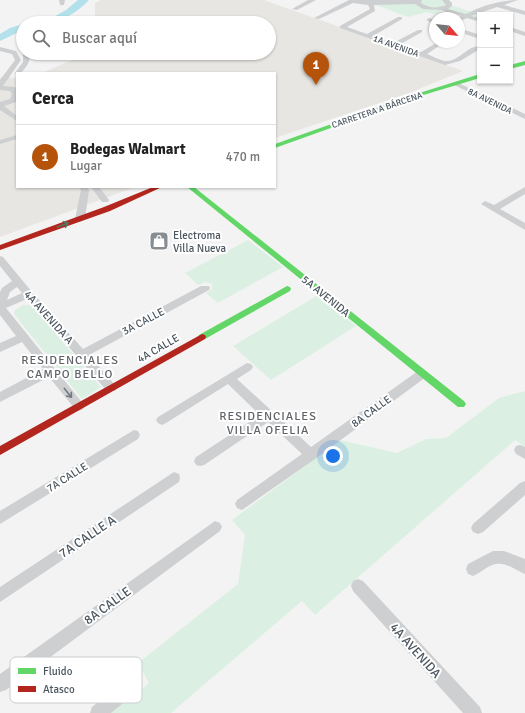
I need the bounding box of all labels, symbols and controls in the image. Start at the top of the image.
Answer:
north arrow [429,12,465,48]
map controls [477,12,513,84]
button: + [477,12,513,48]
search box [16,16,276,60]
icon: search [30,27,52,49]
text: Buscar aquí [62,29,137,47]
street label: 1A AVENIDA [372,33,421,60]
button: − [477,48,513,84]
pin: 1 [303,52,329,85]
street label: 8A AVENIDA [466,86,514,117]
text: Cerca [32,88,74,109]
street label: CARRETERA A BÁRCENA [330,88,424,131]
text: Bodegas Walmart [70,140,186,158]
text: 1 [41,149,49,165]
text: 470 m [226,149,260,165]
text: Lugar [70,158,102,174]
one-way arrow [57,220,69,228]
place label: Electroma Villa Nueva [173,229,226,255]
shop icon: Electroma Villa Nueva [148,230,170,252]
street label: 5A AVENIDA [299,273,353,320]
street label: 4A AVENIDA A [21,288,76,347]
street label: 3A CALLE [120,305,167,338]
street label: 4A CALLE [135,331,181,366]
district label: RESIDENCIALES CAMPO BELLO [21,353,119,382]
one-way arrow [64,388,72,399]
street label: 8A CALLE [349,393,394,430]
district label: RESIDENCIALES VILLA OFELIA [219,409,317,438]
your location [323,446,343,466]
street label: 7A CALLE [44,460,90,495]
street label: 7A CALLE A [56,512,119,562]
street label: 8A CALLE [81,583,134,628]
street label: 4A AVENIDA [386,620,444,682]
legend [10,657,142,703]
text: Fluido [43,665,73,678]
text: Atasco [43,683,75,696]

